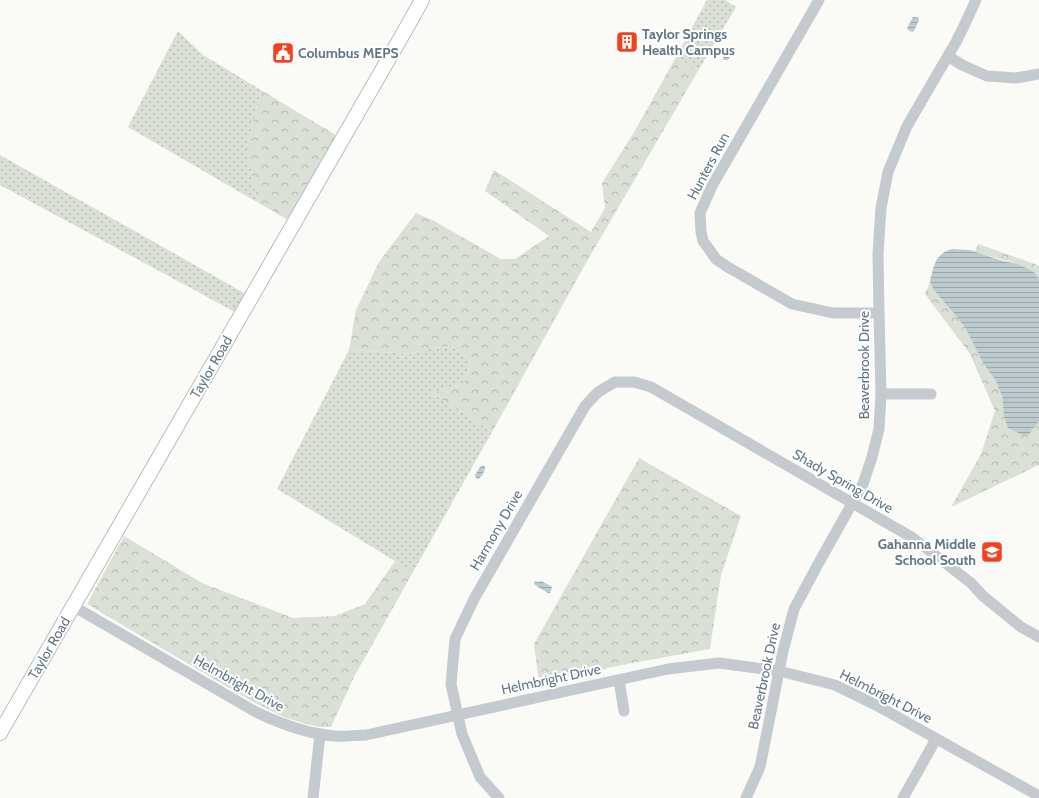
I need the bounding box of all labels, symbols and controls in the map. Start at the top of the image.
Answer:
place label: Taylor Springs Health Campus [642,25,735,59]
building icon: Taylor Springs Health Campus [614,29,640,55]
public building icon: Columbus MEPS [270,40,296,66]
place label: Columbus MEPS [298,44,399,62]
street label: Hunters Run [683,129,733,203]
street label: Beaverbrook Drive [855,311,873,419]
street label: Taylor Road [186,333,236,401]
street label: Shady Spring Drive [790,445,896,517]
street label: Harmony Drive [466,486,526,574]
place label: Gahanna Middle School South [878,535,976,569]
school or university icon: Gahanna Middle School South [979,539,1005,565]
street label: Taylor Road [24,614,74,682]
street label: Beaverbrook Drive [744,621,784,731]
street label: Helmbright Drive [190,651,288,715]
street label: Helmbright Drive [500,660,602,698]
street label: Helmbright Drive [837,665,935,727]

